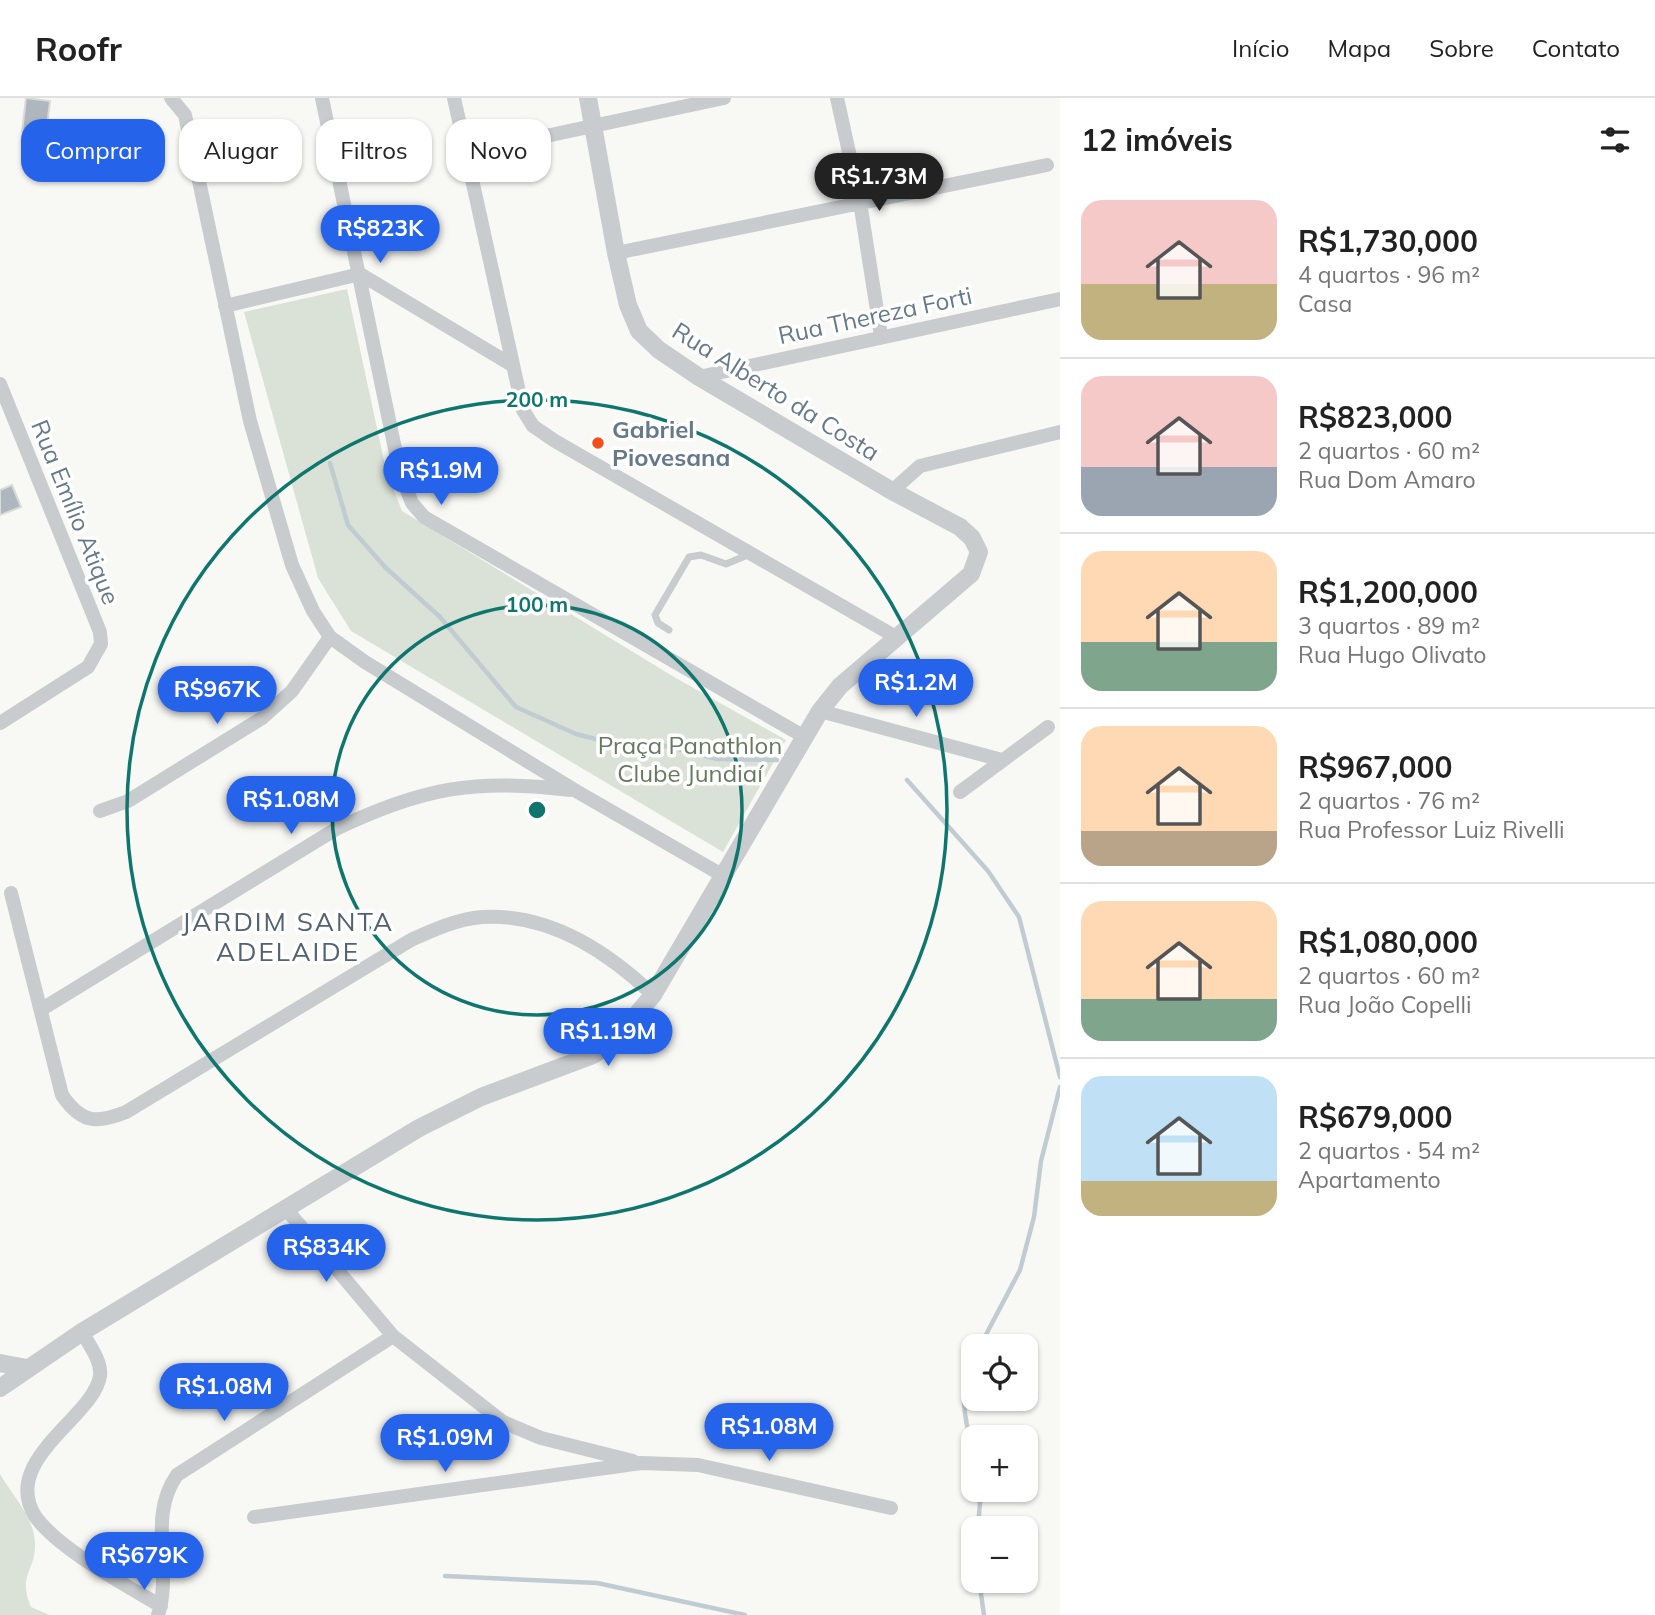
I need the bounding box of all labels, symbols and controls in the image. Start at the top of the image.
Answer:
text: Roofr [35,28,122,69]
text: Início [1232,33,1289,63]
text: Mapa [1327,33,1391,63]
text: Sobre [1429,33,1494,63]
text: Contato [1532,33,1620,63]
chip: Comprar [21,119,165,182]
chip: Alugar [179,119,302,182]
chip: Filtros [316,119,432,182]
chip: Novo [446,119,551,182]
text: 12 imóveis [1081,121,1233,159]
icon: filters [1596,121,1634,159]
pin: R$1.73M [814,153,944,213]
text: R$1.73M [830,161,928,190]
pin: R$823K [323,206,437,265]
text: R$823K [337,213,423,242]
text: R$1,730,000 [1298,222,1478,260]
icon: home [1137,228,1221,312]
text: 4 quartos · 96 m² [1298,260,1480,289]
street label: Rua Thereza Forti [775,280,975,350]
text: Casa [1298,289,1352,318]
street label: Rua Alberto da Costa [667,315,885,467]
text: 200 m [506,386,568,412]
text: R$823,000 [1298,398,1453,436]
icon: home [1137,404,1221,488]
place label: Gabriel Piovesana [612,414,730,472]
street label: Rua Emílio Atique [25,415,127,609]
marker: Gabriel Piovesana [590,435,606,451]
text: 2 quartos · 60 m² [1298,436,1480,465]
pin: R$1.9M [384,448,498,507]
text: R$1.9M [399,455,483,484]
text: Rua Dom Amaro [1298,465,1476,494]
text: R$1,200,000 [1298,573,1478,611]
icon: home [1137,579,1221,663]
text: 100 m [506,591,568,617]
text: 3 quartos · 89 m² [1298,611,1480,640]
text: Rua Hugo Olivato [1298,640,1486,669]
pin: R$1.2M [859,660,973,719]
pin: R$967K [160,666,274,726]
text: R$1.2M [874,667,958,696]
text: R$967K [174,674,260,703]
park label: Praça Panathlon Clube Jundiaí [598,730,782,788]
text: R$967,000 [1298,748,1453,786]
icon: home [1137,754,1221,838]
pin: R$1.08M [226,776,356,836]
text: R$1.08M [242,784,340,813]
text: 2 quartos · 76 m² [1298,786,1480,815]
centre of rings [525,798,549,822]
text: Rua Professor Luiz Rivelli [1298,815,1565,844]
district label: JARDIM SANTA ADELAIDE [182,905,394,968]
text: R$1,080,000 [1298,923,1478,961]
icon: home [1137,929,1221,1013]
text: 2 quartos · 60 m² [1298,961,1480,990]
text: Rua João Copelli [1298,990,1471,1019]
pin: R$1.19M [543,1009,673,1068]
text: R$1.19M [559,1016,657,1045]
text: R$679,000 [1298,1098,1453,1136]
icon: home [1137,1104,1221,1188]
text: 2 quartos · 54 m² [1298,1136,1480,1165]
text: Apartamento [1298,1165,1441,1194]
pin: R$834K [269,1224,383,1284]
text: R$834K [283,1232,369,1261]
map controls [961,1334,1038,1593]
button: locate [961,1334,1038,1411]
pin: R$1.08M [159,1364,289,1423]
text: R$1.08M [175,1371,273,1400]
pin: R$1.08M [704,1404,834,1463]
text: R$1.08M [720,1411,818,1440]
pin: R$1.09M [380,1414,510,1474]
text: R$1.09M [396,1422,494,1451]
button: + [961,1425,1038,1502]
button: − [961,1516,1038,1593]
pin: R$679K [87,1532,201,1592]
text: R$679K [101,1540,187,1569]

